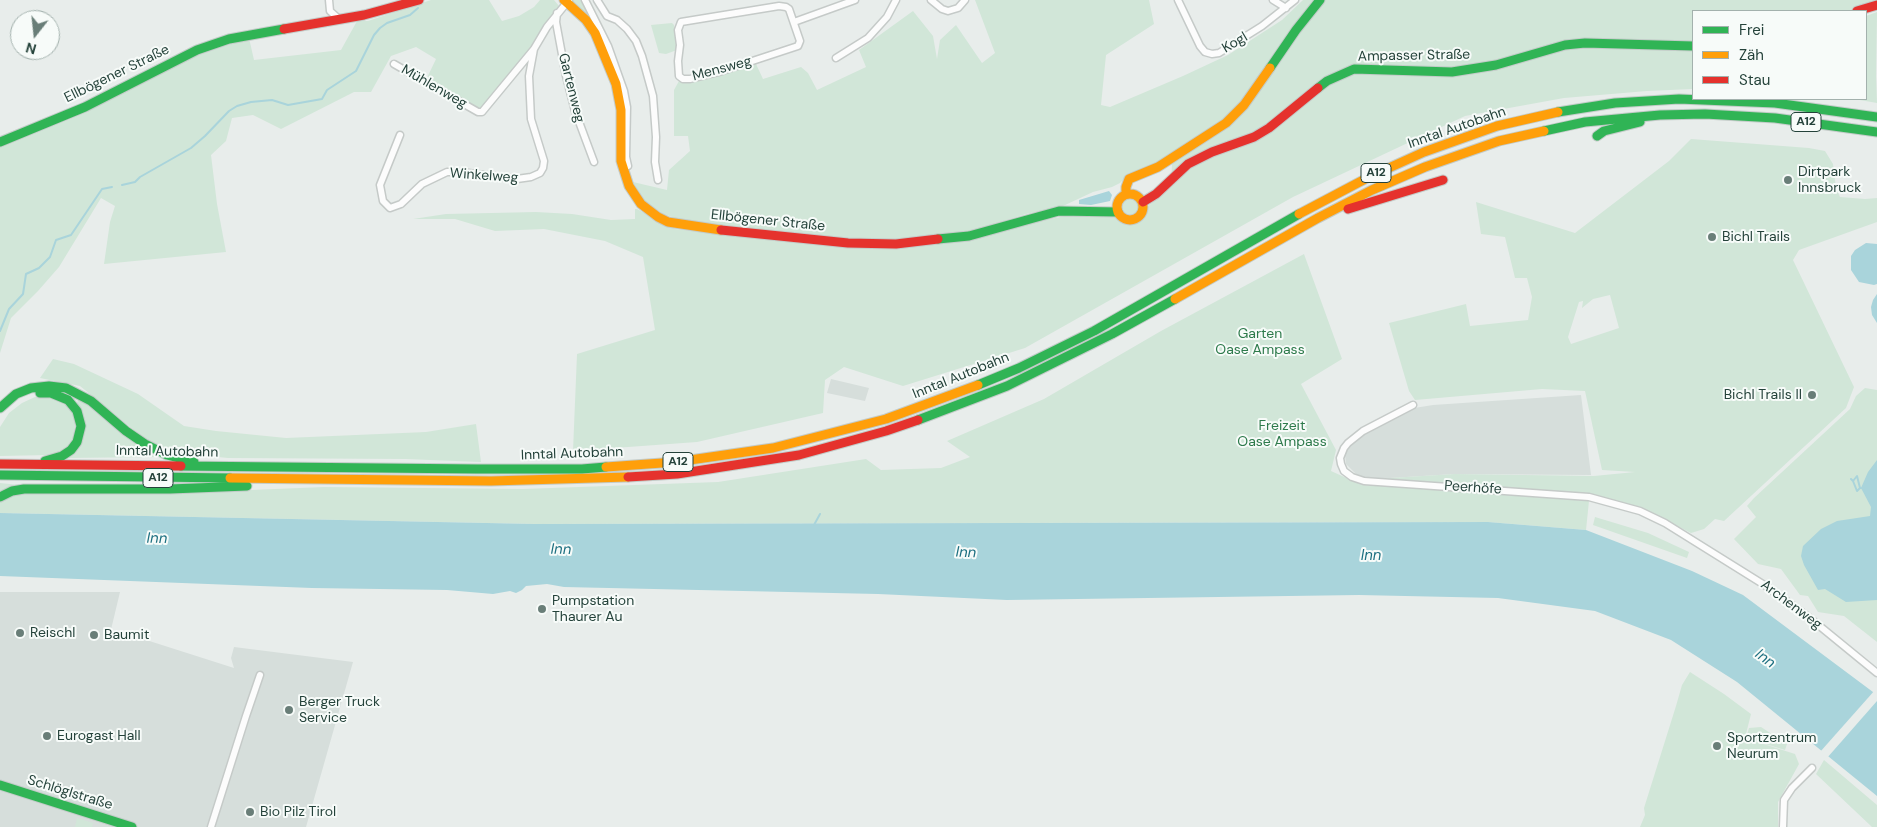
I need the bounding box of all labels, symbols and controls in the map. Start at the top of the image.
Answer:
north arrow [10,10,60,60]
legend [1692,10,1867,100]
text: Frei [1739,20,1764,40]
street label: Kogl [1219,29,1251,57]
text: N [24,38,39,59]
street label: Ellbögener Straße [62,41,172,107]
text: Zäh [1739,45,1764,65]
street label: Ampasser Straße [1358,47,1470,65]
street label: Gartenweg [554,52,588,124]
street label: Mensweg [691,53,753,85]
street label: Mühlenweg [398,61,470,113]
text: Stau [1739,70,1770,90]
street label: Inntal Autobahn [1406,103,1508,153]
road number: A12 [1791,112,1821,132]
road number: A12 [1361,164,1391,182]
place label: Dirtpark Innsbruck [1798,164,1861,196]
street label: Winkelweg [449,165,519,187]
marker: Dirtpark Innsbruck [1782,174,1794,186]
street label: Ellbögener Straße [710,207,826,235]
place label: Bichl Trails [1722,229,1790,245]
marker: Bichl Trails [1706,231,1718,243]
park label: Garten Oase Ampass [1215,326,1305,358]
street label: Inntal Autobahn [910,349,1012,403]
place label: Bichl Trails II [1724,387,1802,403]
marker: Bichl Trails II [1806,389,1818,401]
park label: Freizeit Oase Ampass [1237,418,1327,451]
street label: Inntal Autobahn [116,443,218,461]
street label: Inntal Autobahn [520,444,624,464]
road number: A12 [663,452,693,472]
road number: A12 [143,468,173,488]
street label: Peerhöfe [1444,478,1502,498]
water label: Inn [146,530,168,548]
water label: Inn [550,541,572,559]
water label: Inn [955,544,977,562]
water label: Inn [1361,547,1381,565]
street label: Archenweg [1757,577,1825,633]
place label: Pumpstation Thaurer Au [552,593,634,626]
marker: Pumpstation Thaurer Au [536,603,548,615]
place label: Reischl [30,625,75,641]
marker: Reischl [14,627,26,639]
place label: Baumit [104,627,149,643]
marker: Baumit [88,629,100,641]
water label: Inn [1751,646,1779,672]
place label: Berger Truck Service [299,694,380,726]
marker: Berger Truck Service [283,704,295,716]
place label: Eurogast Hall [57,728,141,744]
marker: Eurogast Hall [41,730,53,742]
place label: Sportzentrum Neurum [1727,730,1816,762]
marker: Sportzentrum Neurum [1711,740,1723,752]
street label: Schlöglstraße [25,772,115,814]
place label: Bio Pilz Tirol [260,804,336,820]
marker: Bio Pilz Tirol [244,806,256,818]

